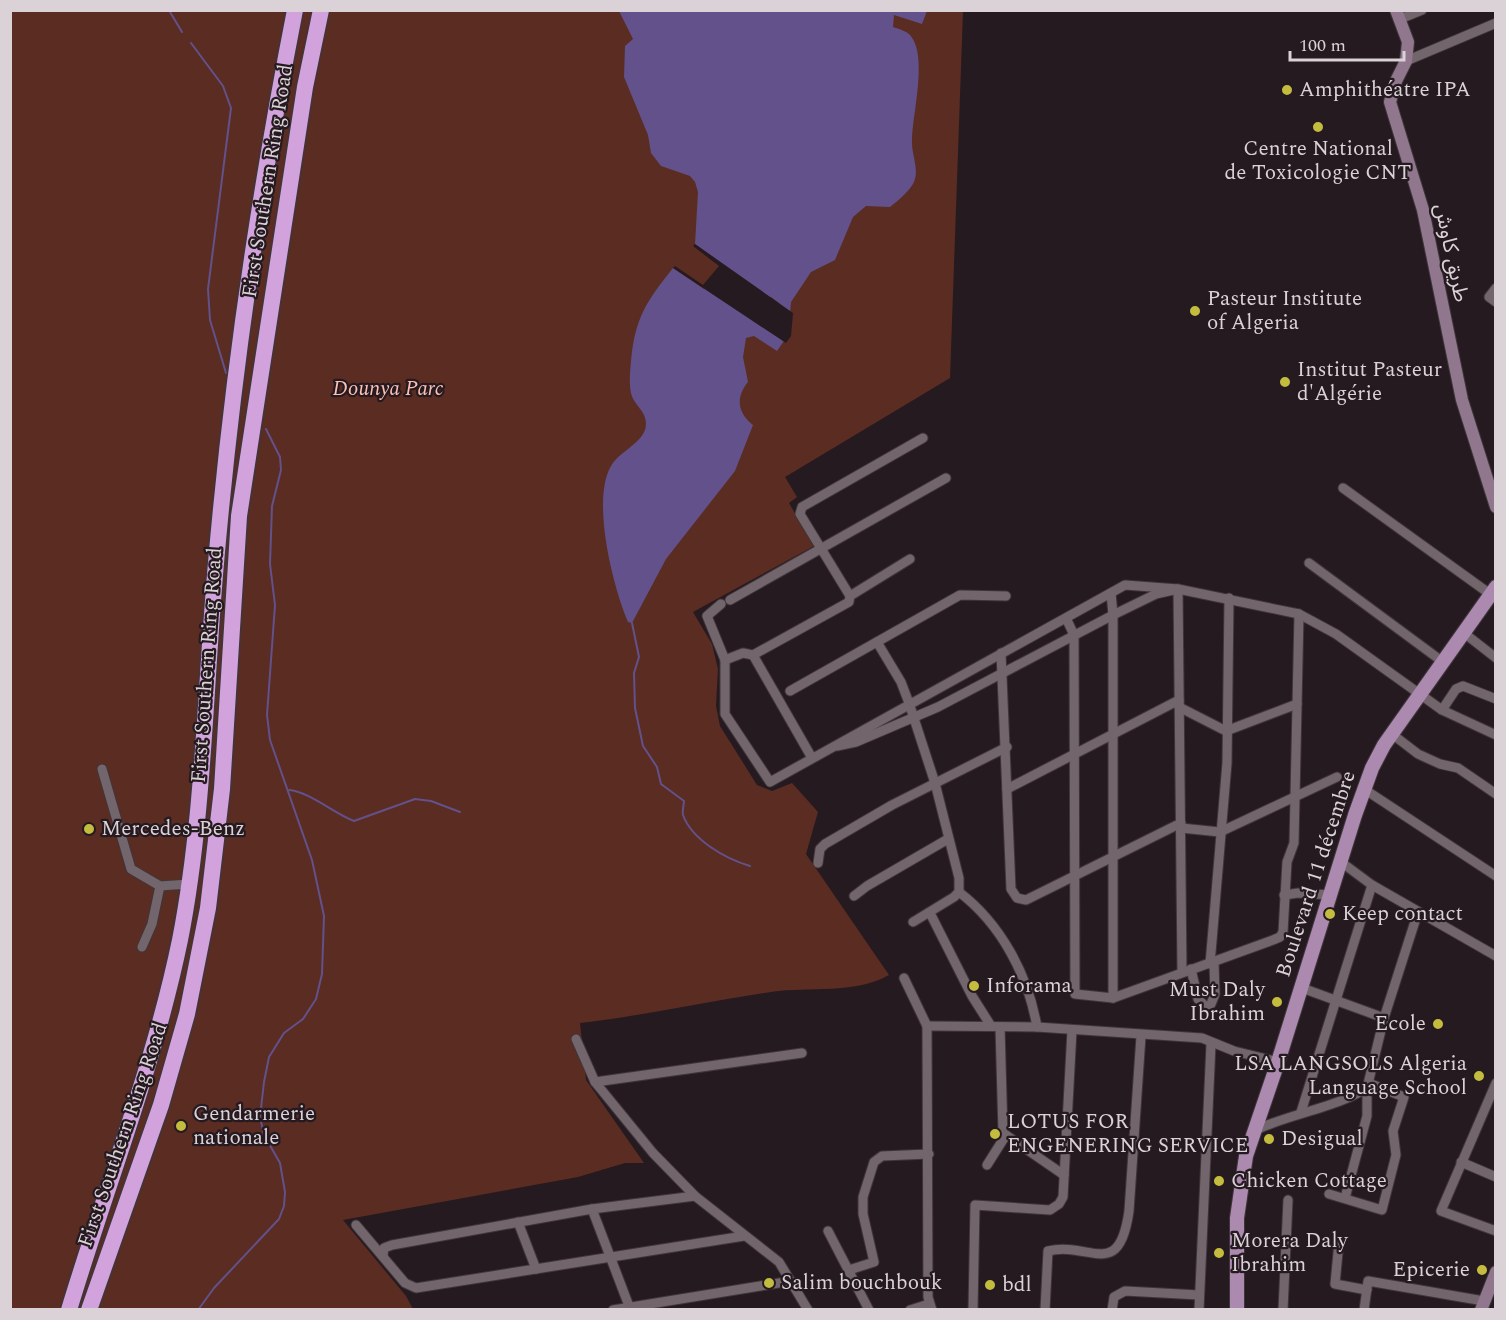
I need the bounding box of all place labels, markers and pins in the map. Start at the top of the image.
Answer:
place label: Amphithéatre IPA [1299,74,1471,106]
marker: Amphithéatre IPA [1280,83,1294,97]
marker: Centre National de Toxicologie CNT [1311,120,1325,134]
place label: Centre National de Toxicologie CNT [1225,133,1411,189]
place label: Pasteur Institute of Algeria [1207,283,1362,339]
marker: Pasteur Institute of Algeria [1188,304,1202,318]
place label: Institut Pasteur d'Algérie [1297,354,1442,410]
marker: Institut Pasteur d'Algérie [1278,375,1292,389]
place label: Mercedes-Benz [101,813,245,845]
marker: Mercedes-Benz [82,822,96,836]
place label: Keep contact [1342,898,1463,930]
marker: Keep contact [1323,907,1337,921]
place label: Inforama [986,970,1073,1002]
place label: Must Daly Ibrahim [1169,974,1266,1030]
marker: Inforama [967,979,981,993]
marker: Must Daly Ibrahim [1270,995,1284,1009]
place label: Ecole [1375,1008,1426,1040]
marker: Ecole [1431,1017,1445,1031]
place label: LSA LANGSOLS Algeria Language School [1234,1048,1468,1104]
marker: LSA LANGSOLS Algeria Language School [1472,1069,1486,1083]
place label: Gendarmerie nationale [193,1098,315,1154]
place label: LOTUS FOR ENGENERING SERVICE [1007,1106,1249,1162]
marker: Gendarmerie nationale [174,1119,188,1133]
place label: Desigual [1281,1123,1363,1155]
marker: LOTUS FOR ENGENERING SERVICE [988,1127,1002,1141]
marker: Desigual [1262,1132,1276,1146]
place label: Chicken Cottage [1231,1165,1387,1197]
marker: Chicken Cottage [1212,1174,1226,1188]
place label: Morera Daly Ibrahim [1231,1225,1349,1281]
marker: Morera Daly Ibrahim [1212,1246,1226,1260]
place label: Epicerie [1393,1254,1470,1286]
marker: Epicerie [1475,1263,1489,1277]
place label: Salim bouchbouk [781,1267,943,1299]
place label: bdl [1002,1269,1032,1301]
marker: Salim bouchbouk [762,1276,776,1290]
marker: bdl [983,1278,997,1292]

